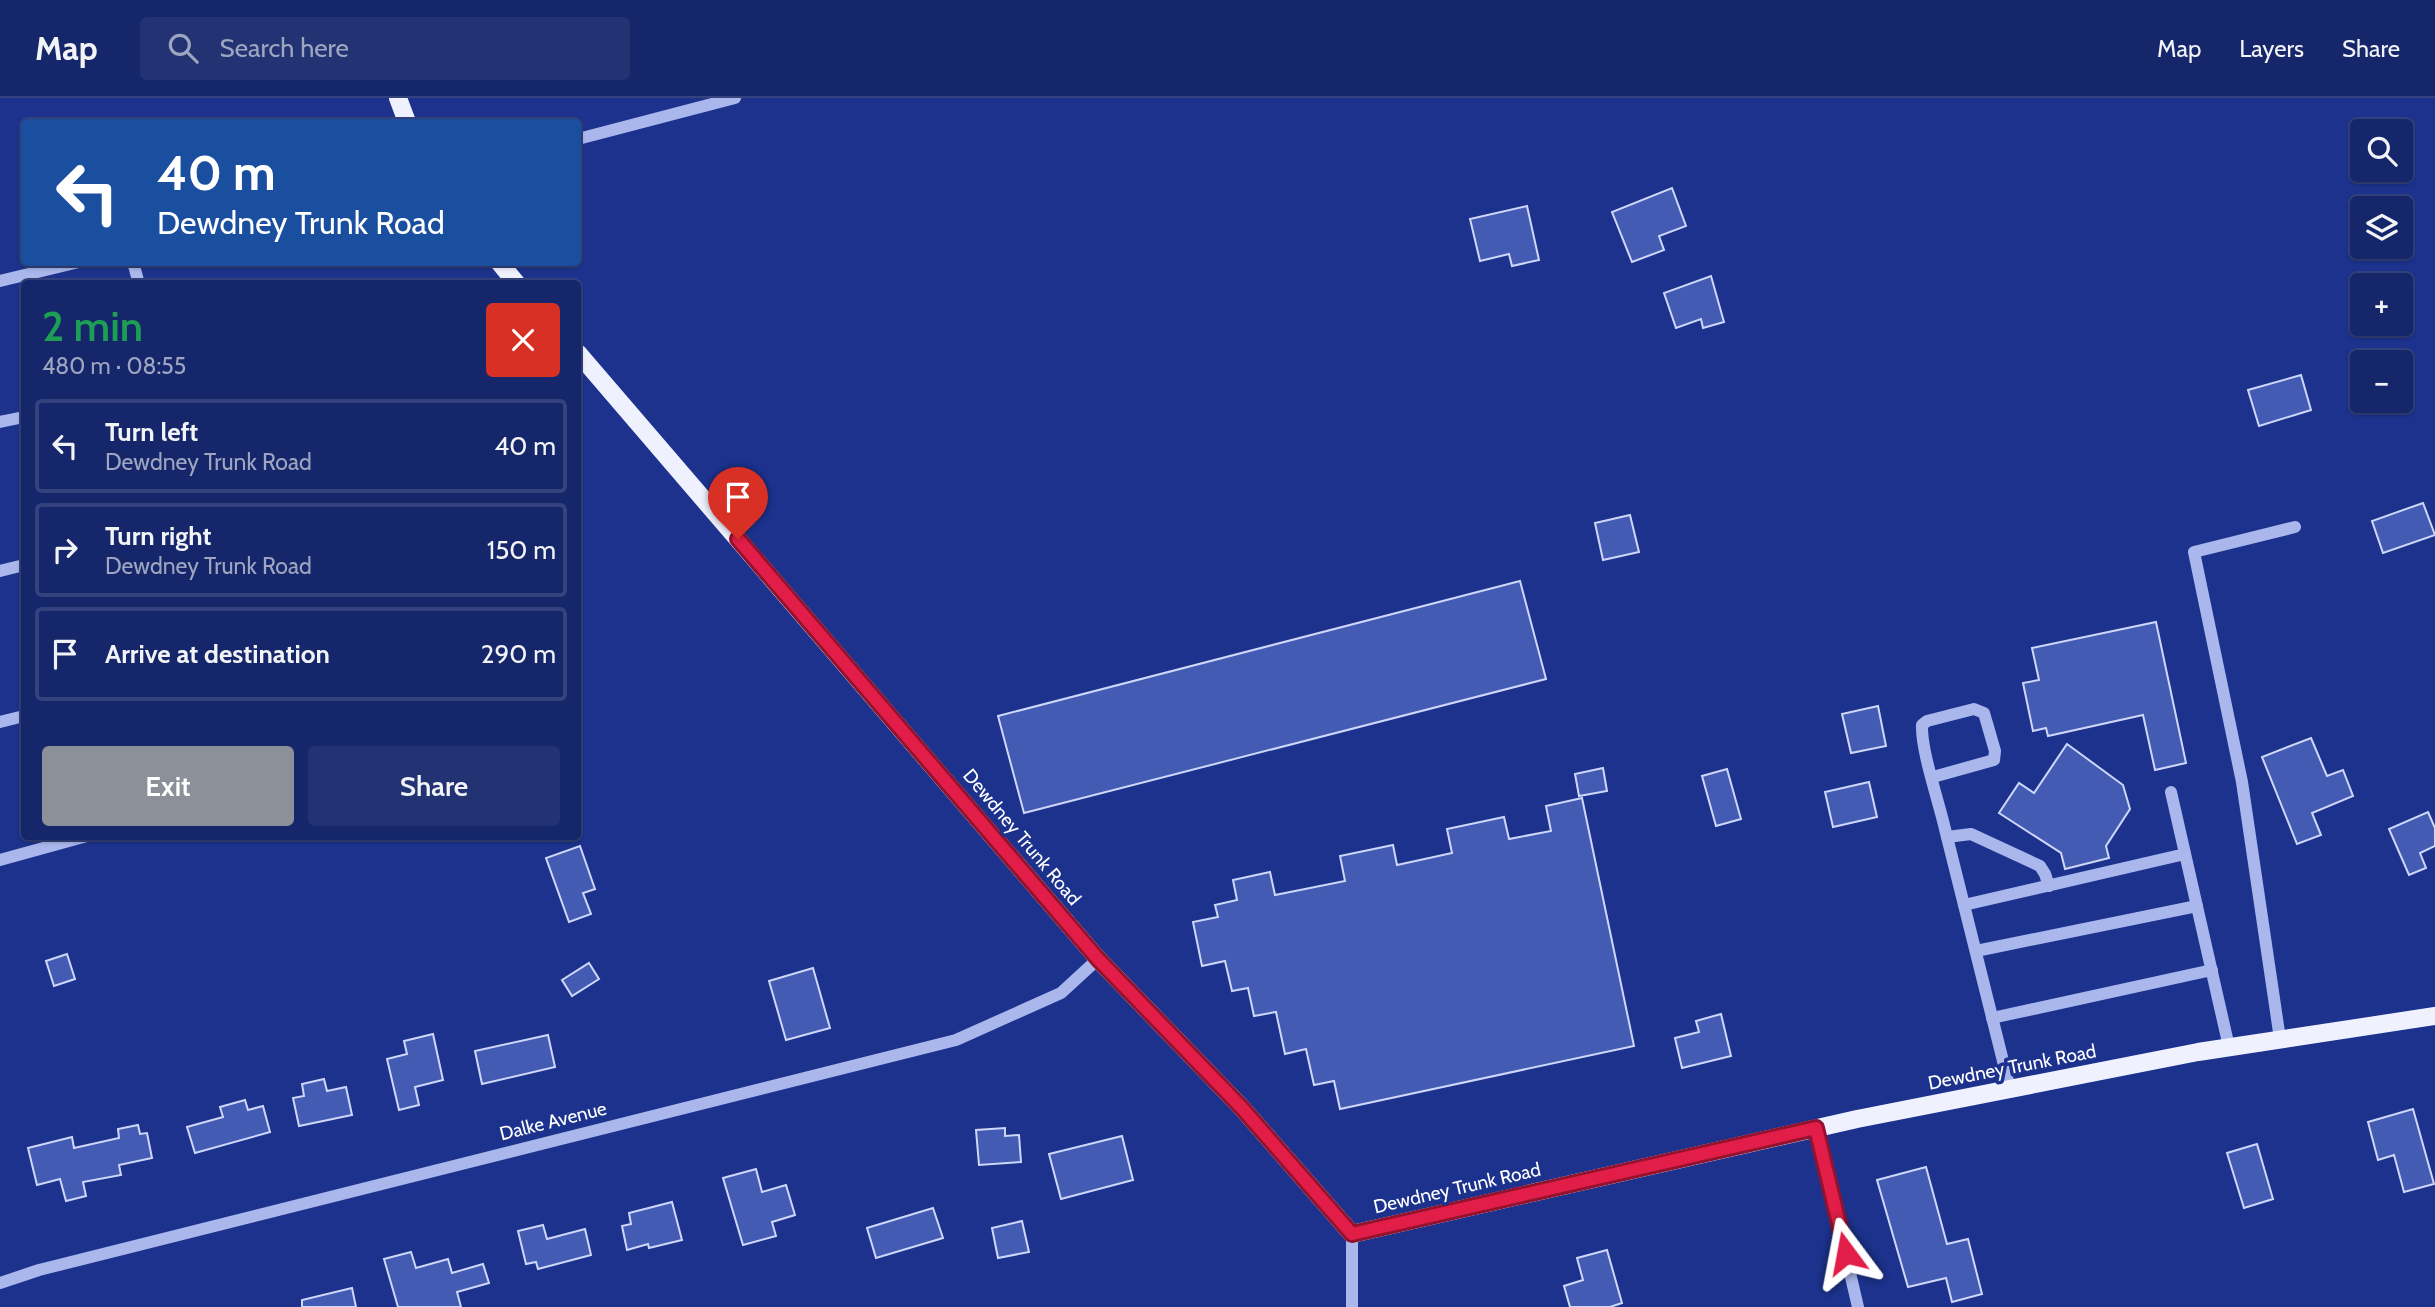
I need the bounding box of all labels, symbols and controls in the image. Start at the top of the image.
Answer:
search box [140,17,630,80]
text: Map [35,28,98,68]
icon: search [164,29,202,67]
text: Search here [220,32,349,64]
text: Map [2157,34,2201,63]
text: Layers [2239,34,2304,63]
text: Share [2342,34,2400,63]
map controls [2350,119,2413,413]
button: search [2350,119,2413,182]
text: 40 m [157,143,276,202]
icon: left [42,147,133,238]
button: layers [2350,196,2413,259]
text: Dewdney Trunk Road [157,203,445,242]
button: + [2350,273,2413,336]
text: 2 min [42,300,143,352]
button: close [486,303,560,377]
button: − [2350,350,2413,413]
text: 480 m · 08:55 [42,352,186,380]
text: Turn left [105,416,198,448]
icon: left [46,427,84,465]
text: 40 m [494,430,556,462]
text: Dewdney Trunk Road [105,448,312,476]
pin [708,467,768,539]
icon: arrive [719,478,757,516]
text: Turn right [105,520,211,552]
icon: right [46,531,84,569]
text: 150 m [487,534,556,566]
text: Dewdney Trunk Road [105,552,312,580]
icon: arrive [46,635,84,673]
text: Arrive at destination [105,638,330,670]
text: 290 m [481,638,556,670]
button: Exit [42,746,294,826]
button: Share [308,746,560,826]
street label: Dewdney Trunk Road [958,764,1086,910]
street label: Dewdney Trunk Road [1926,1039,2098,1095]
street label: Dalke Avenue [497,1097,609,1145]
street label: Dewdney Trunk Road [1371,1158,1543,1218]
position arrow [1809,1216,1883,1290]

